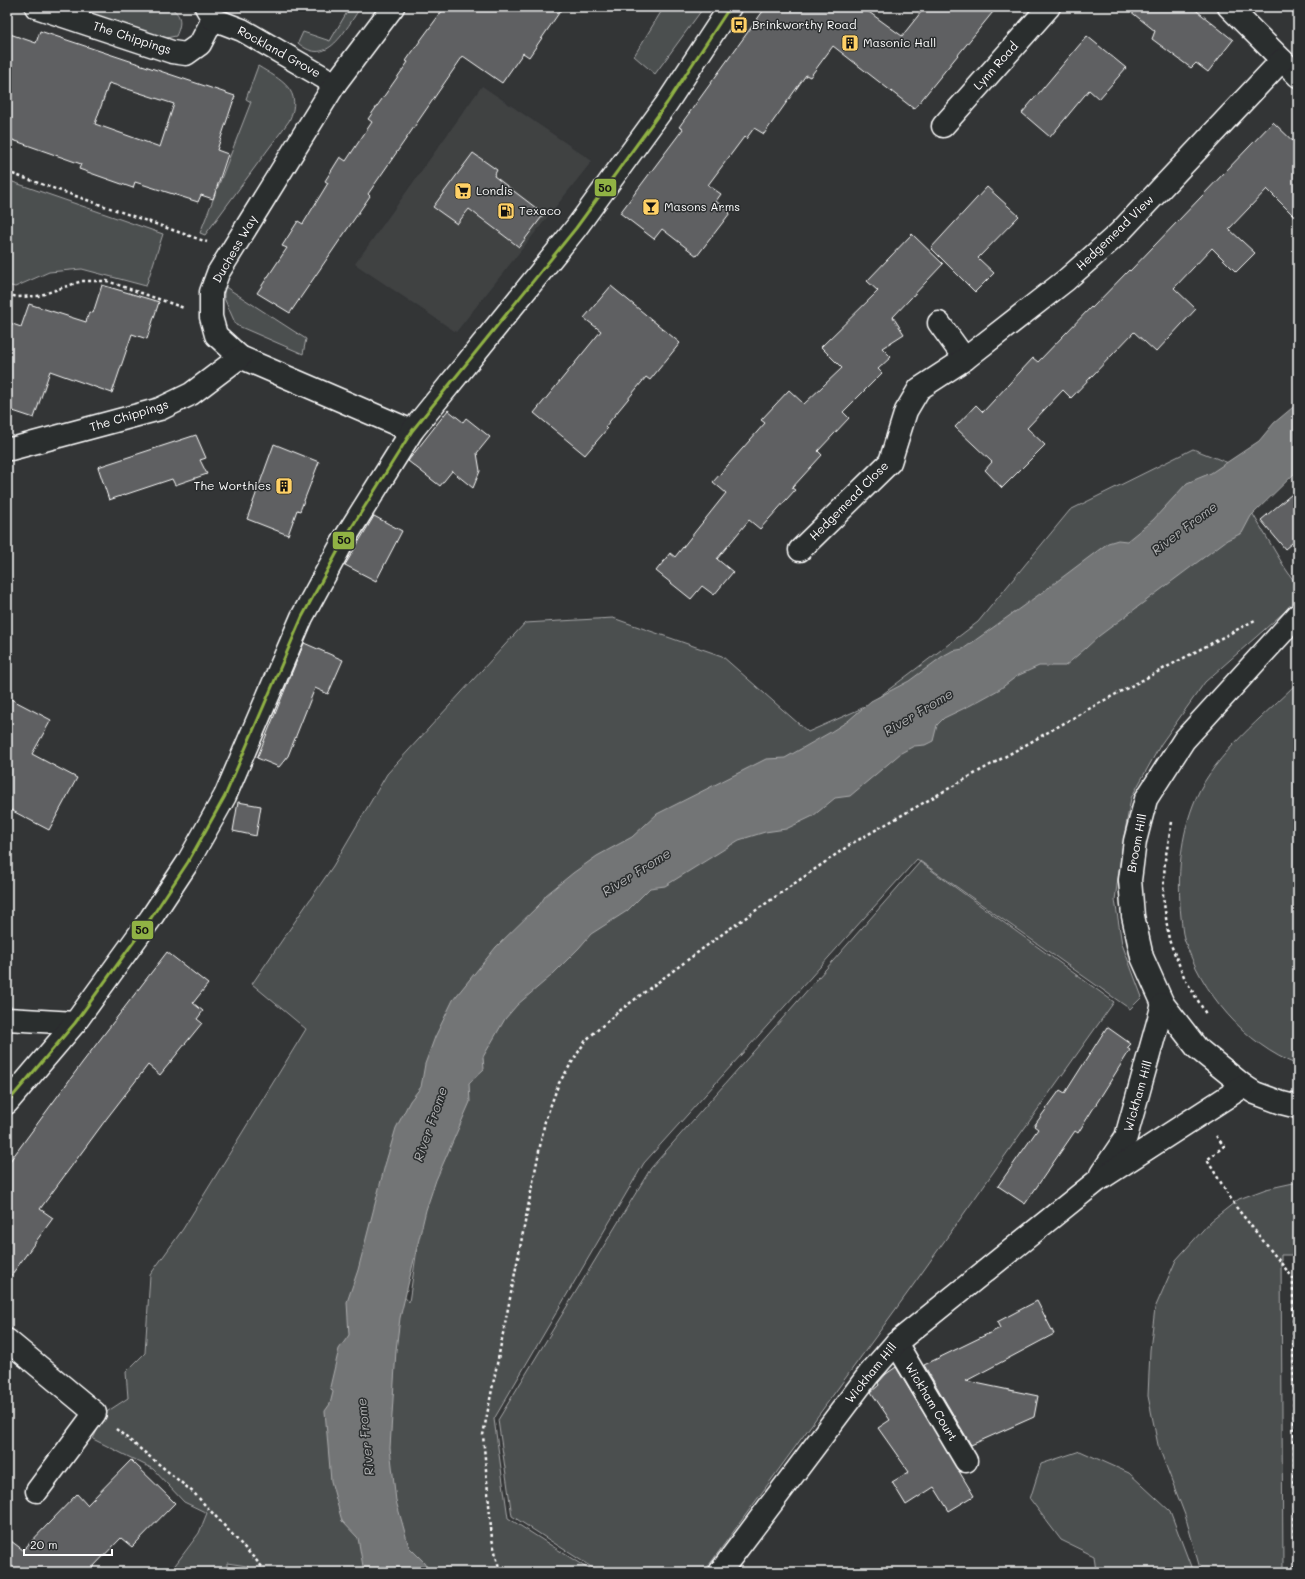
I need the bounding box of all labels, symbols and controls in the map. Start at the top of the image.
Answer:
bus stop icon: Brinkworthy Road [729,15,749,35]
place label: Brinkworthy Road [752,16,857,32]
street label: The Chippings [91,17,174,57]
street label: Rockland Grove [235,22,324,81]
building icon: Masonic Hall [840,33,860,53]
place label: Masonic Hall [863,34,936,50]
street label: Lynn Road [969,38,1021,93]
line badge: 50 [594,178,617,197]
text: 50 [598,180,612,195]
supermarket icon: Londis [453,181,473,201]
place label: Londis [476,182,513,198]
street label: Hedgemead View [1072,191,1157,273]
bar icon: Masons Arms [641,197,661,217]
place label: Masons Arms [664,198,740,214]
fuel station icon: Texaco [496,201,516,221]
place label: Texaco [519,202,561,218]
street label: Duchess Way [208,212,260,285]
street label: The Chippings [87,395,170,435]
street label: Hedgemead Close [805,457,891,543]
building icon: The Worthies [274,476,294,496]
place label: The Worthies [194,477,271,493]
water label: River Frome [1147,497,1220,558]
line badge: 50 [332,531,355,550]
text: 50 [337,532,351,547]
water label: River Frome [880,684,955,739]
street label: Broom Hill [1123,812,1150,873]
water label: River Frome [598,844,673,899]
line badge: 50 [131,920,154,940]
text: 50 [135,922,149,937]
street label: Wickham Hill [1119,1058,1155,1133]
water label: River Frome [409,1084,450,1163]
street label: Wickham Hill [841,1339,900,1406]
street label: Wickham Court [902,1359,962,1444]
water label: River Frome [352,1397,377,1477]
scale bar [24,1531,112,1557]
text: 20 m [30,1536,58,1552]

